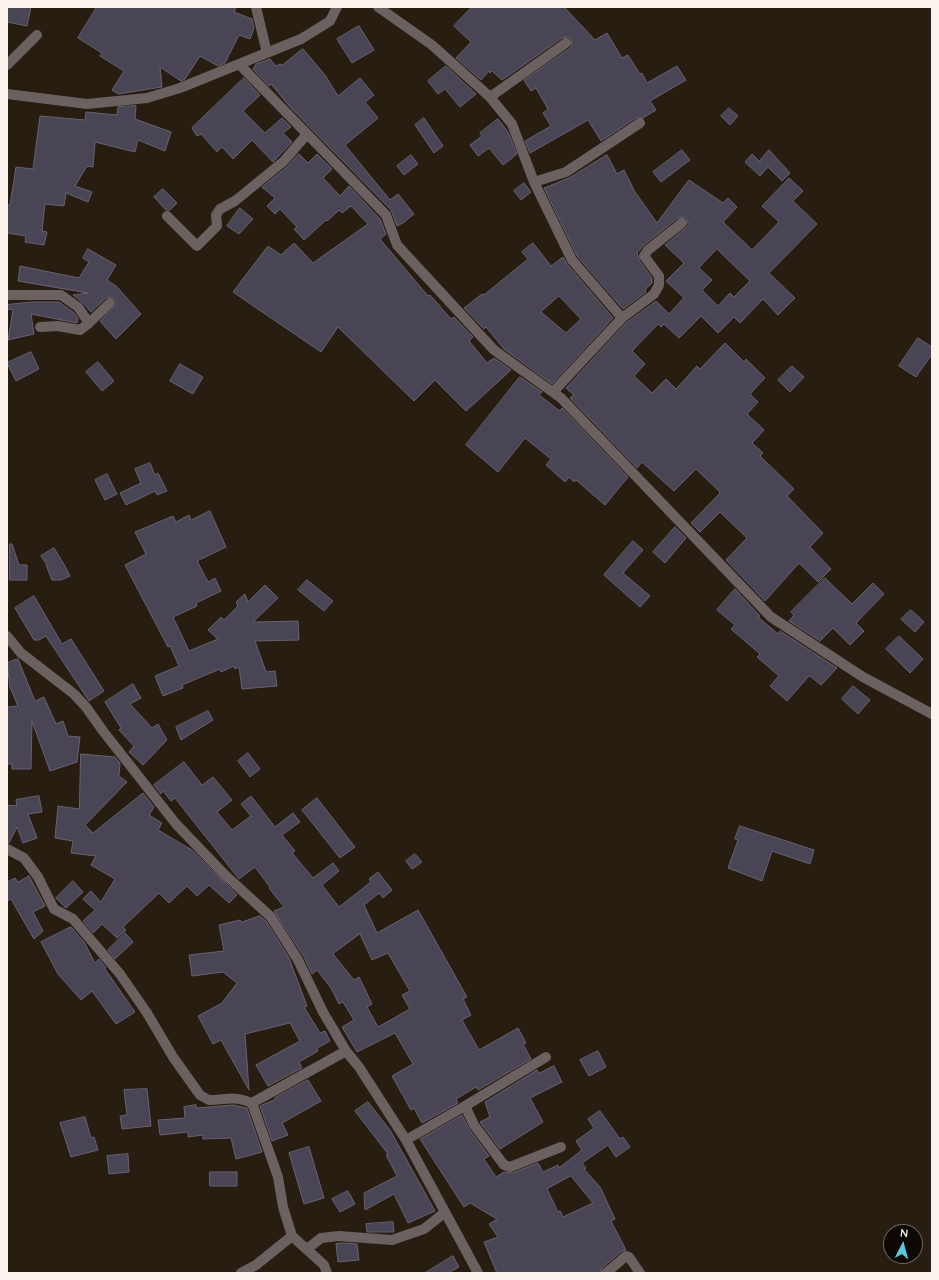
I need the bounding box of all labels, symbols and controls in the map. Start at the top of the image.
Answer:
north arrow [883,1224,923,1264]
text: N [899,1226,909,1240]

